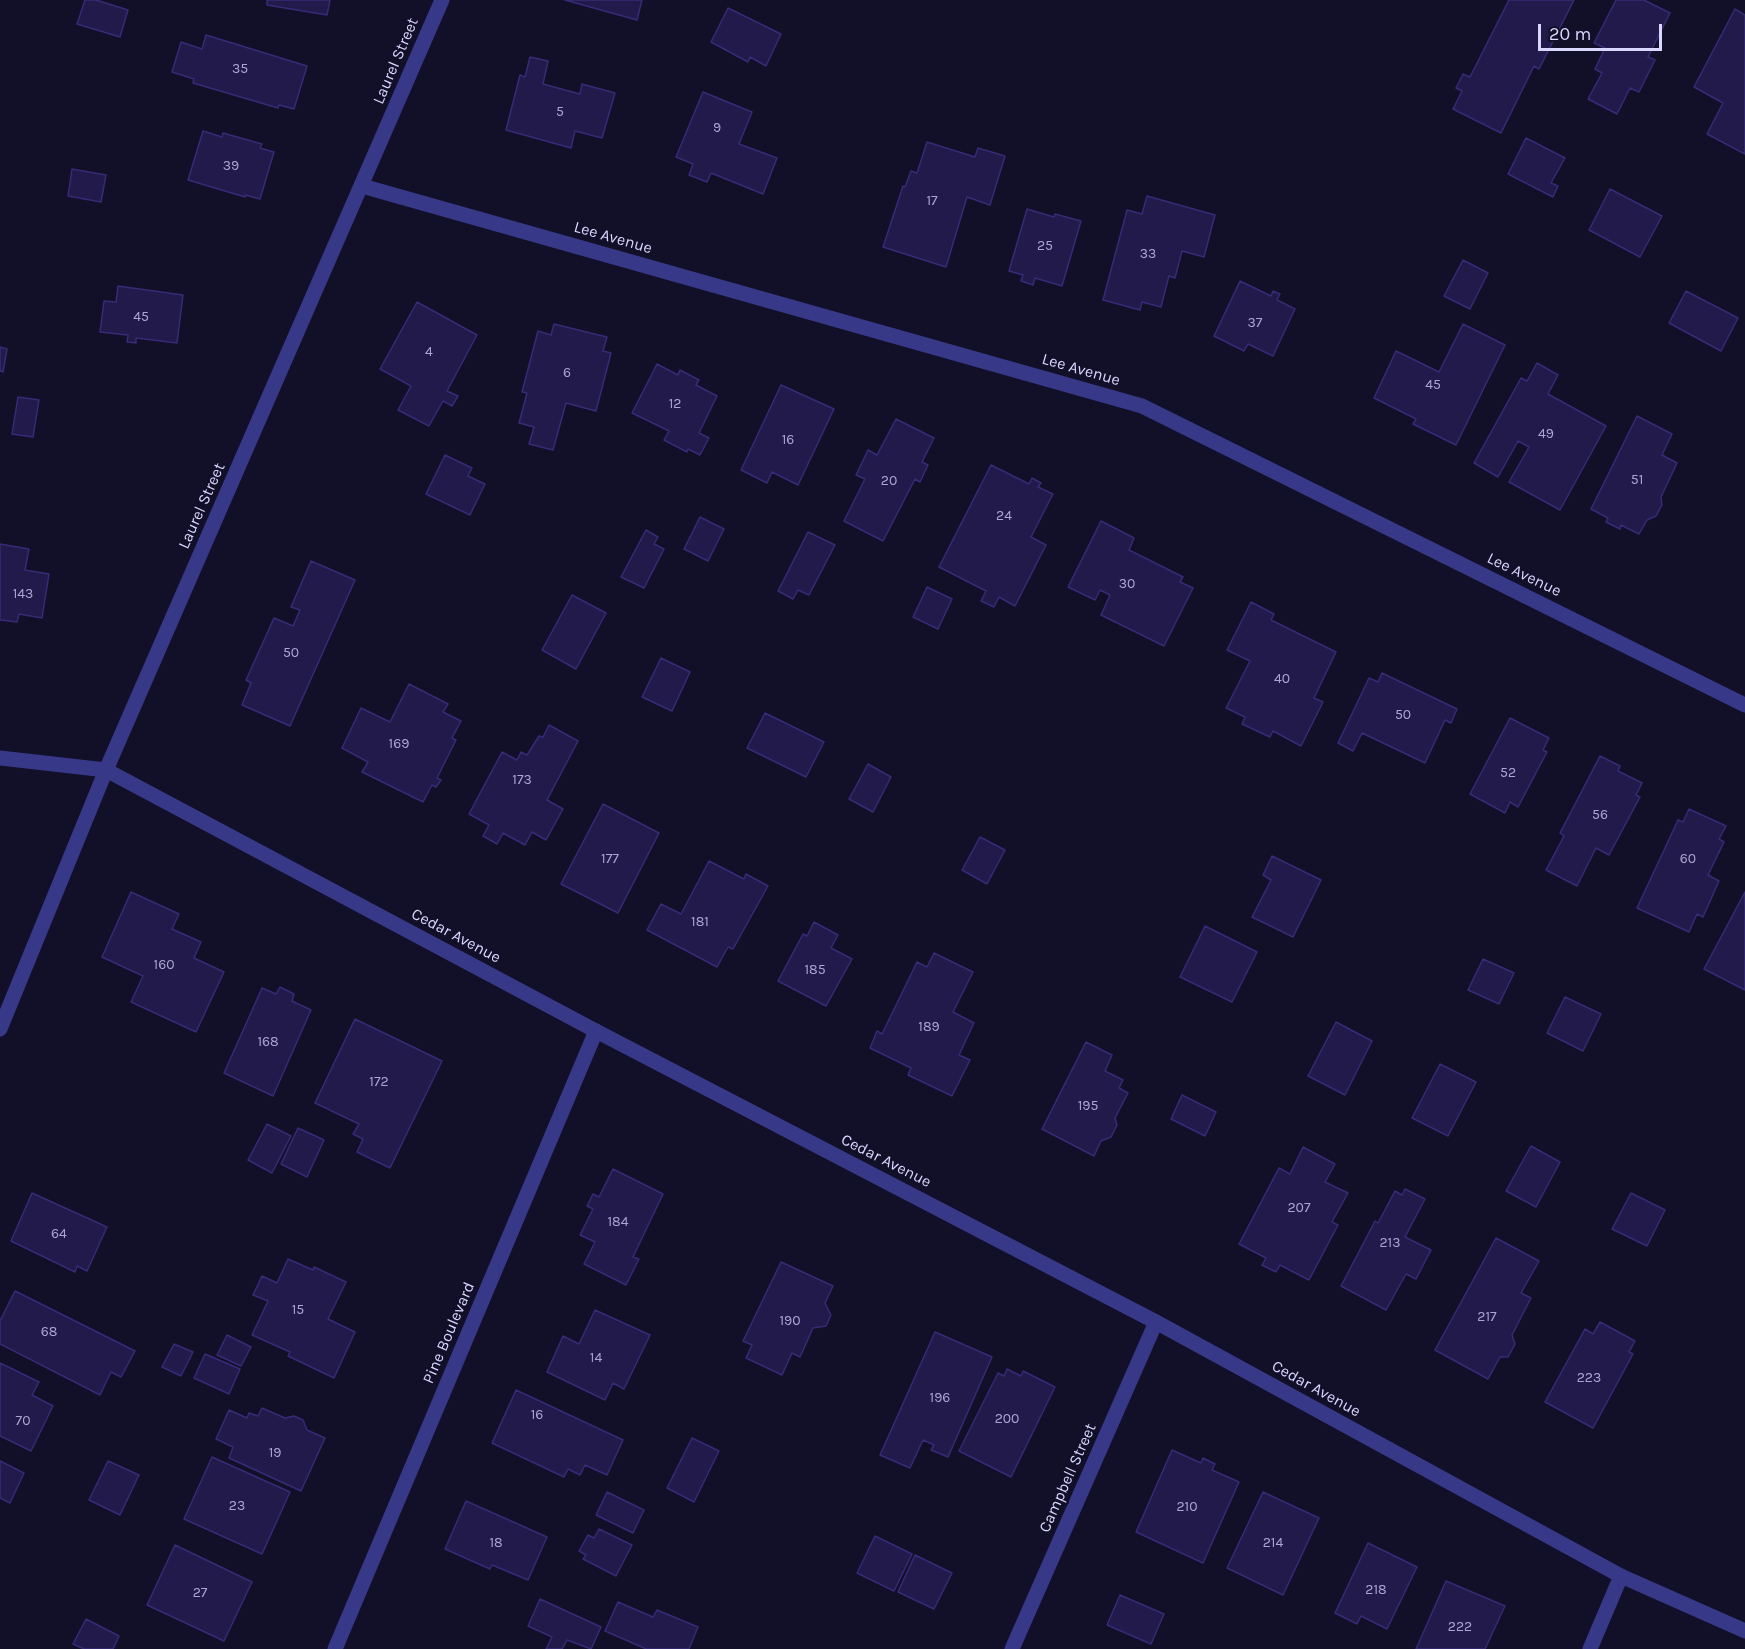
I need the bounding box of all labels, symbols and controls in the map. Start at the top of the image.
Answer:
scale bar [1541,12,1666,50]
street label: Laurel Street [369,15,423,107]
text: 20 m [1549,23,1591,45]
house number: 35 [232,61,248,77]
house number: 5 [556,104,564,120]
house number: 9 [713,120,721,136]
house number: 39 [223,158,239,174]
house number: 17 [926,193,938,209]
street label: Lee Avenue [572,218,654,258]
house number: 25 [1037,238,1053,254]
house number: 33 [1140,246,1156,262]
house number: 45 [133,309,149,325]
house number: 37 [1248,315,1262,331]
house number: 4 [425,344,433,360]
street label: Lee Avenue [1040,350,1122,390]
house number: 6 [563,365,571,381]
house number: 45 [1425,377,1441,393]
house number: 12 [669,396,681,412]
house number: 49 [1538,426,1554,442]
house number: 16 [782,432,794,448]
street label: Laurel Street [174,460,230,552]
house number: 51 [1631,472,1643,488]
house number: 20 [881,473,897,489]
house number: 24 [996,508,1012,524]
street label: Lee Avenue [1484,549,1564,601]
house number: 30 [1119,576,1135,592]
house number: 143 [13,586,33,602]
house number: 50 [283,645,299,661]
house number: 40 [1274,671,1290,687]
house number: 50 [1395,707,1411,723]
house number: 169 [389,736,409,752]
house number: 52 [1500,765,1516,781]
house number: 173 [512,772,532,788]
house number: 56 [1592,807,1608,823]
house number: 177 [601,851,619,867]
house number: 60 [1680,851,1696,867]
street label: Cedar Avenue [408,904,504,968]
house number: 181 [691,914,709,930]
house number: 160 [154,957,174,973]
house number: 185 [804,962,826,978]
house number: 189 [918,1019,940,1035]
house number: 168 [257,1034,279,1050]
house number: 172 [369,1074,389,1090]
house number: 195 [1078,1098,1098,1114]
street label: Cedar Avenue [838,1130,934,1192]
house number: 207 [1288,1200,1310,1216]
house number: 184 [607,1214,629,1230]
house number: 64 [51,1226,67,1242]
house number: 213 [1379,1235,1401,1251]
street label: Pine Boulevard [419,1279,479,1387]
house number: 15 [292,1302,304,1318]
house number: 217 [1477,1309,1497,1325]
house number: 190 [779,1313,801,1329]
house number: 68 [41,1324,57,1340]
house number: 14 [590,1350,602,1366]
street label: Cedar Avenue [1268,1357,1364,1421]
house number: 223 [1577,1370,1601,1386]
house number: 196 [930,1390,950,1406]
house number: 16 [531,1407,543,1423]
house number: 200 [995,1411,1019,1427]
house number: 70 [16,1413,30,1429]
street label: Campbell Street [1035,1421,1101,1535]
house number: 19 [269,1445,281,1461]
house number: 23 [229,1498,245,1514]
house number: 210 [1176,1499,1198,1515]
house number: 18 [489,1535,503,1551]
house number: 214 [1263,1535,1283,1551]
house number: 218 [1365,1582,1387,1598]
house number: 27 [193,1585,207,1601]
house number: 222 [1448,1619,1472,1635]

